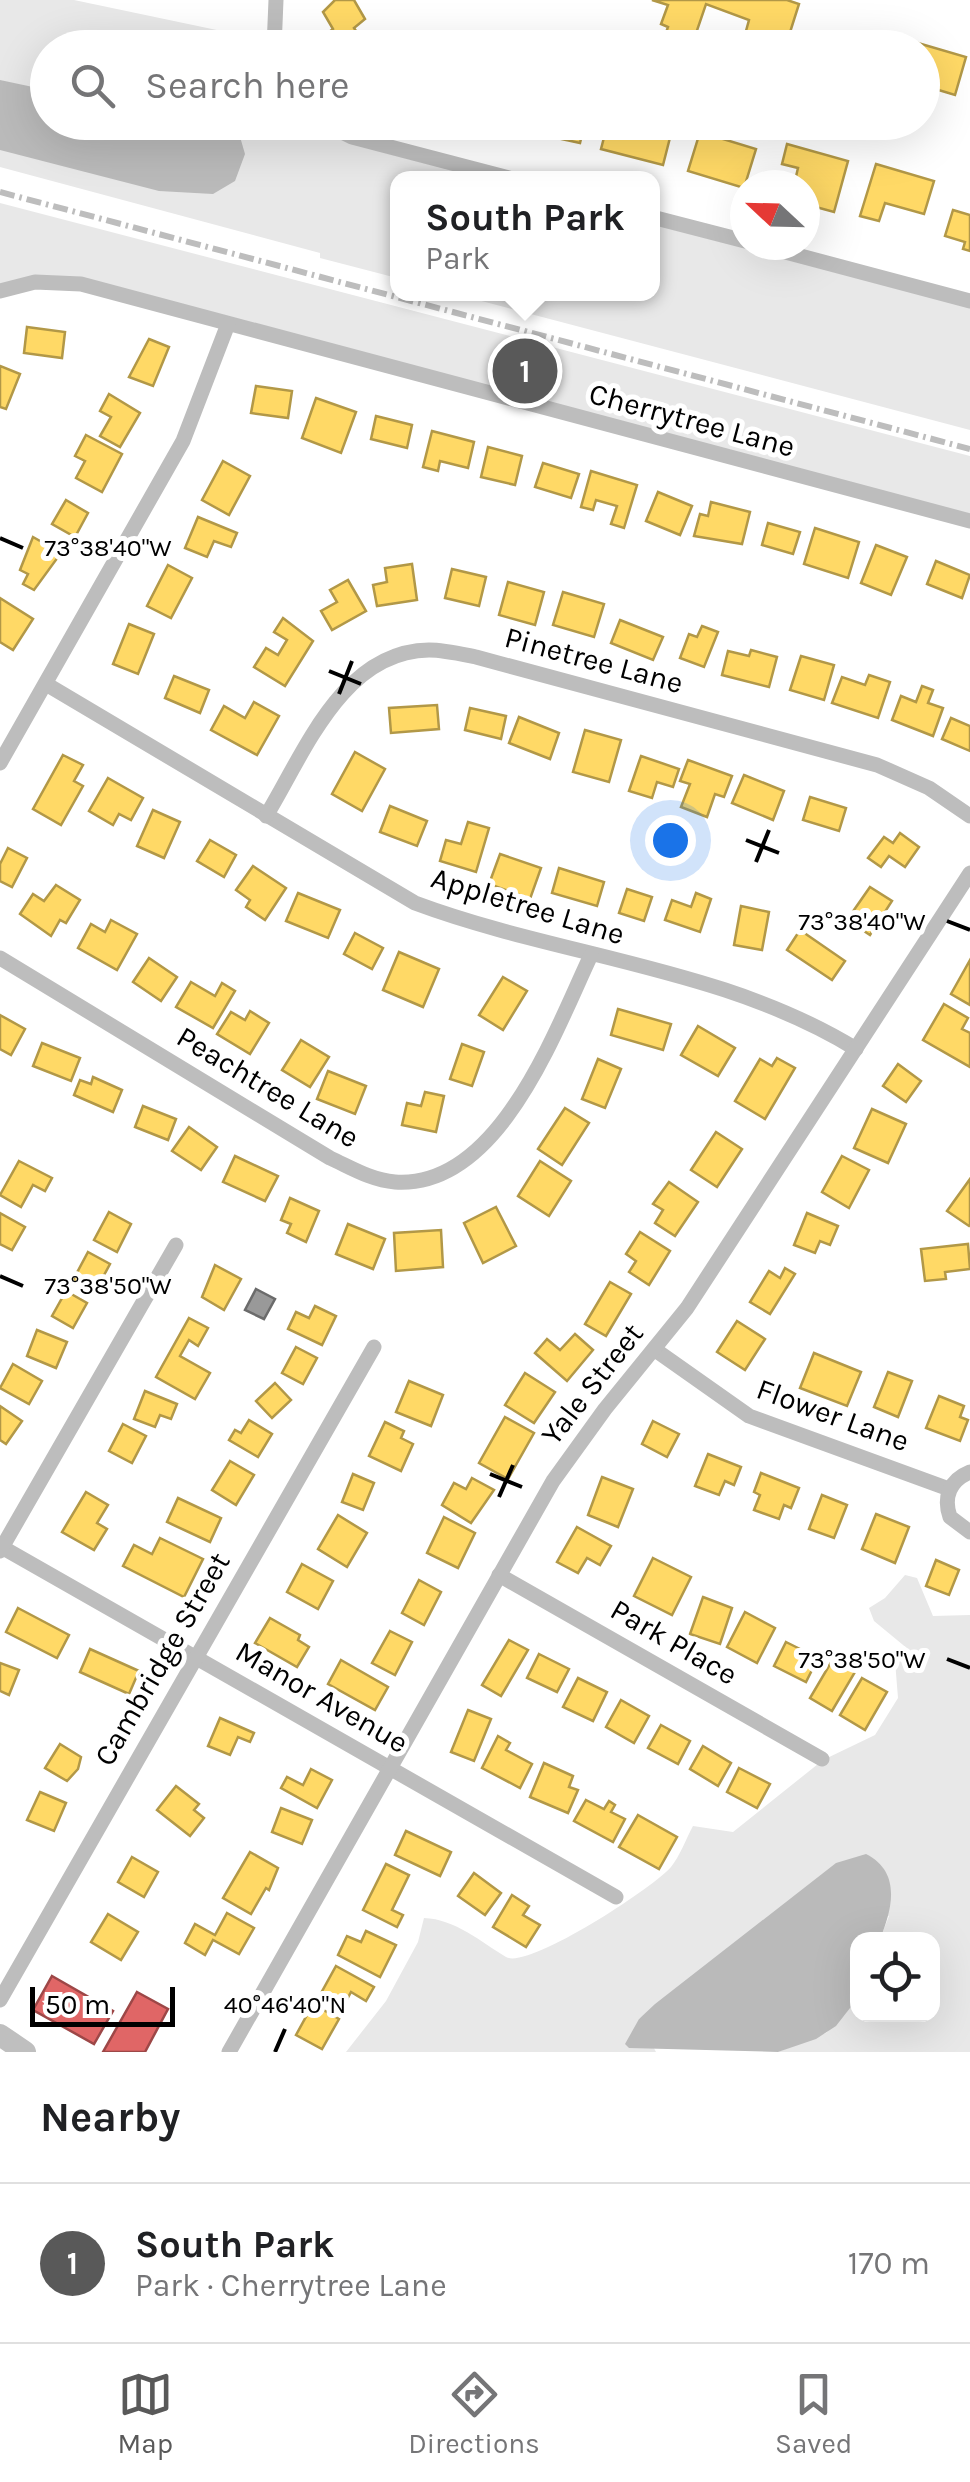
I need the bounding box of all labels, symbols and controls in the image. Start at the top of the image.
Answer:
search box [30,30,940,140]
icon: search [65,58,120,113]
text: Search here [145,63,349,108]
north arrow [730,170,820,260]
popup [390,171,660,301]
text: South Park [425,195,625,240]
text: Park [425,240,490,277]
pin: 1 [492,334,558,408]
street label: Cherrytree Lane [585,375,799,465]
text: 73°38'40"W [44,533,172,562]
street label: Pinetree Lane [501,619,687,701]
your location [645,815,696,866]
street label: Appletree Lane [427,860,629,952]
text: 73°38'40"W [798,907,926,936]
street label: Peachtree Lane [170,1018,366,1156]
text: 73°38'50"W [44,1271,172,1300]
street label: Yale Street [533,1316,651,1452]
street label: Flower Lane [752,1371,914,1459]
street label: Cambridge Street [86,1546,238,1772]
street label: Park Place [604,1591,744,1693]
street label: Manor Avenue [229,1633,415,1761]
text: 73°38'50"W [798,1645,926,1674]
map controls [850,1932,940,2022]
button: locate [850,1932,940,2022]
scale bar [30,1982,175,2026]
text: 50 m [45,1988,110,2021]
text: 40°46'40"N [224,1990,346,2019]
text: Nearby [40,2092,180,2142]
text: South Park [135,2222,335,2267]
text: 1 [67,2245,78,2282]
text: 170 m [848,2245,930,2282]
text: Park · Cherrytree Lane [135,2267,447,2304]
tab: Map [118,2367,173,2460]
tab: Directions [408,2367,540,2460]
tab: Saved [775,2367,852,2460]

